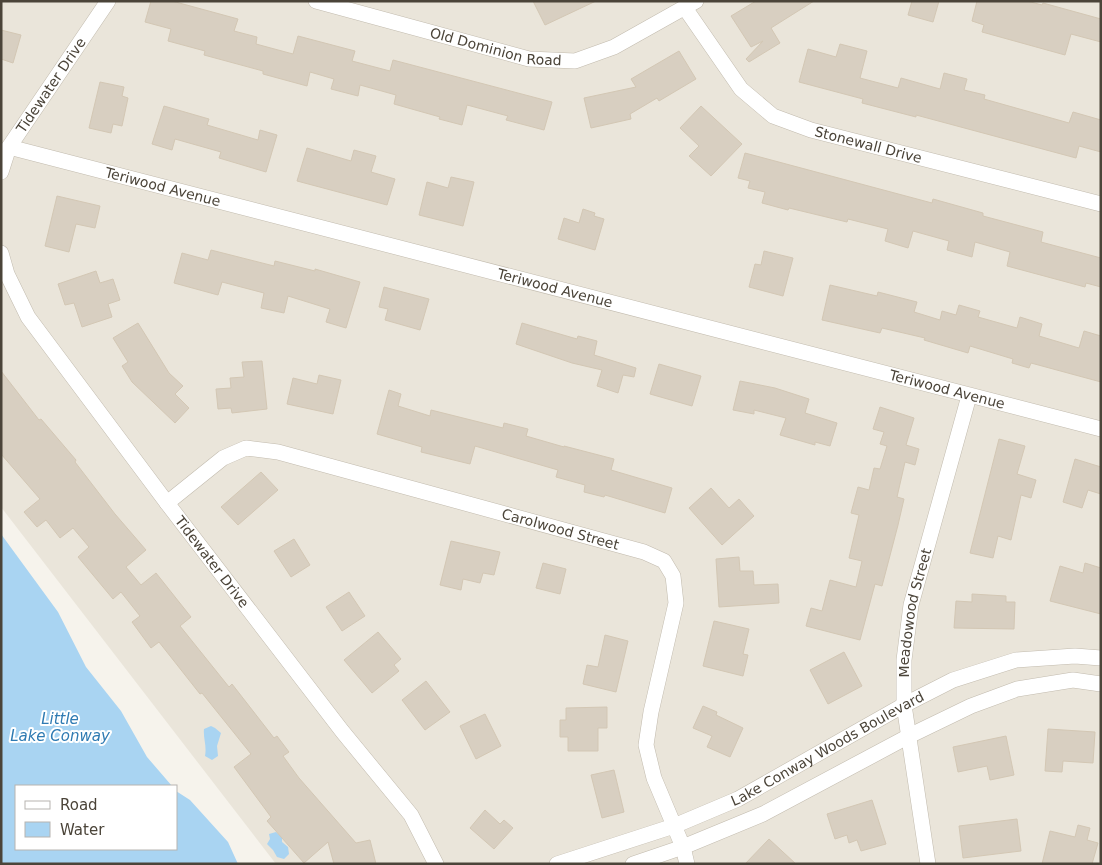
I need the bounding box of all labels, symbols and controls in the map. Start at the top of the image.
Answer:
street label: Old Dominion Road [428,24,562,68]
street label: Tidewater Drive [13,35,89,137]
street label: Stonewall Drive [813,123,924,166]
street label: Teriwood Avenue [103,164,222,209]
street label: Teriwood Avenue [495,265,614,311]
street label: Teriwood Avenue [887,366,1007,412]
street label: Carolwood Street [500,506,621,553]
street label: Tidewater Drive [171,512,252,611]
street label: Meadowood Street [896,546,934,677]
street label: Lake Conway Woods Boulevard [729,688,926,809]
water label: Little Lake Conway [10,710,111,745]
legend [15,785,178,850]
text: Road [60,796,98,814]
text: Water [60,821,105,839]

